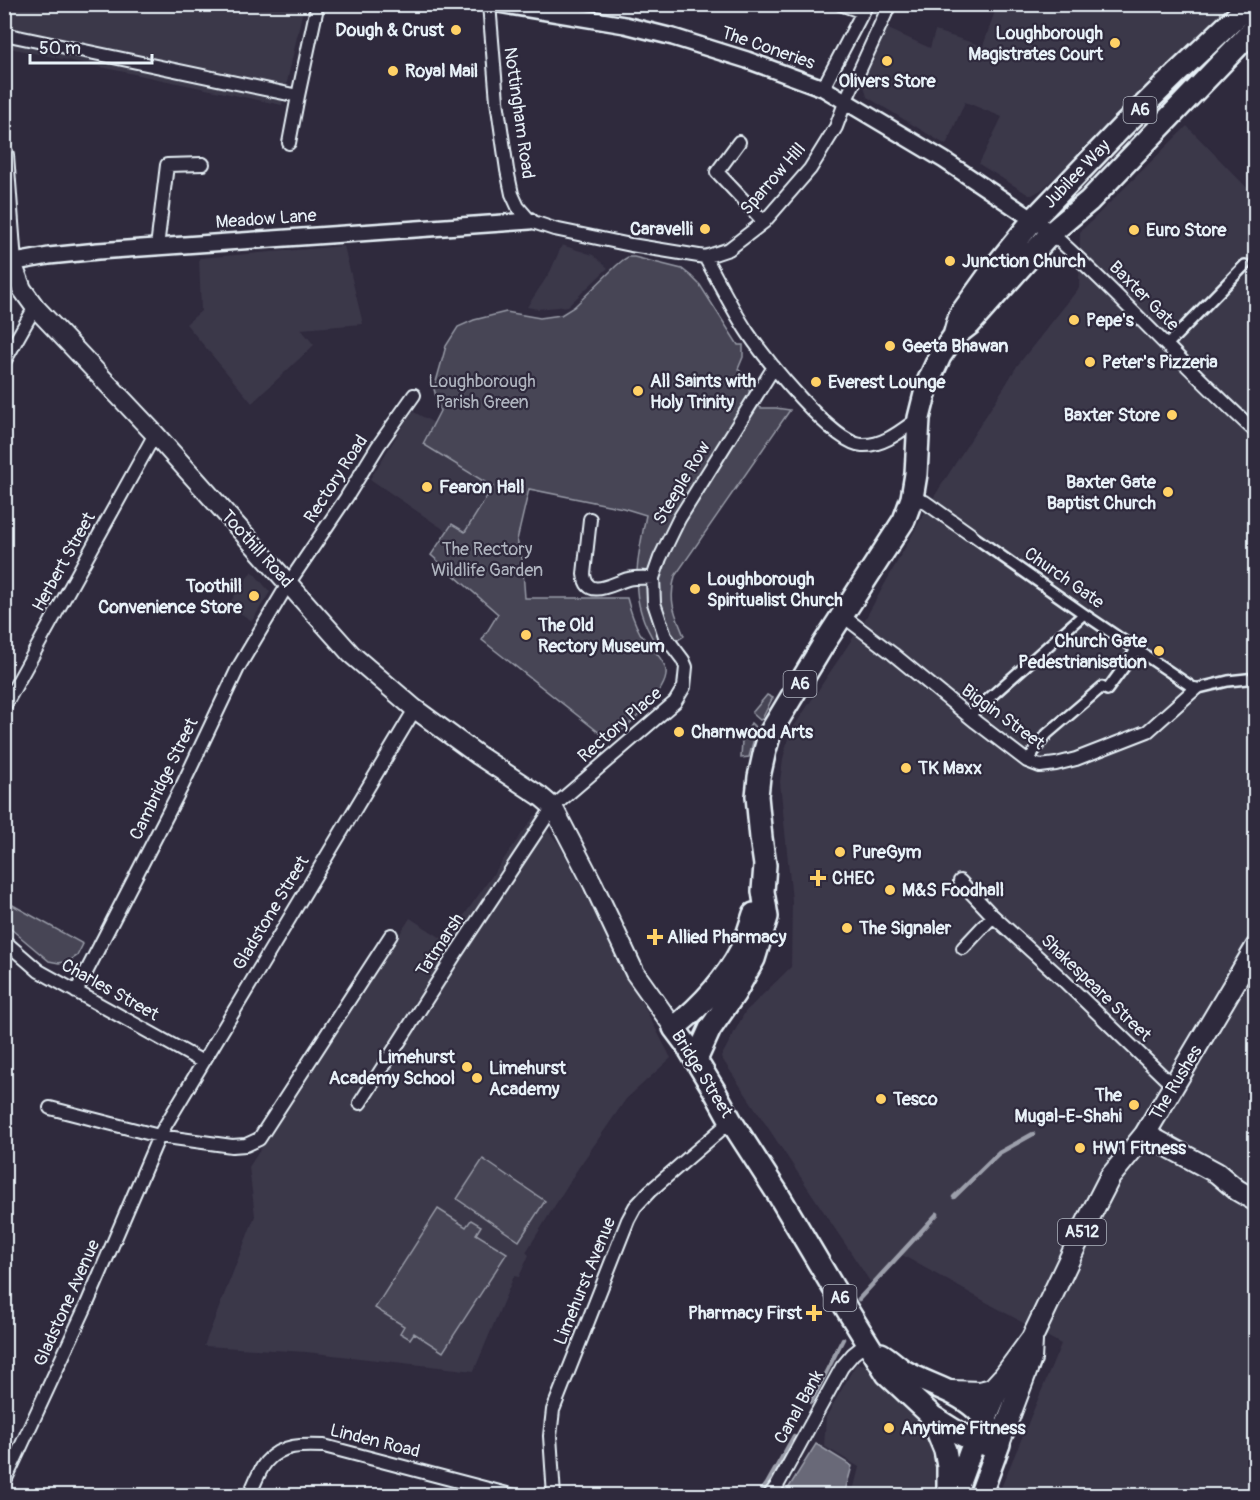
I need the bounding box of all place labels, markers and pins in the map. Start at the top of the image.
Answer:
place label: Dough & Crust [335,19,445,42]
place label: Loughborough Magistrates Court [968,22,1104,66]
marker: Dough & Crust [449,23,463,37]
marker: Loughborough Magistrates Court [1108,36,1122,50]
marker: Olivers Store [880,54,894,68]
place label: Royal Mail [405,60,478,83]
marker: Royal Mail [386,64,400,78]
place label: Olivers Store [838,70,937,93]
place label: Caravelli [630,218,693,241]
place label: Euro Store [1146,219,1228,242]
marker: Caravelli [698,222,712,236]
marker: Euro Store [1127,223,1141,237]
place label: Junction Church [962,250,1086,273]
marker: Junction Church [943,254,957,268]
place label: Pepe's [1086,309,1135,332]
marker: Pepe's [1067,313,1081,327]
place label: Geeta Bhawan [902,335,1008,358]
marker: Geeta Bhawan [883,339,897,353]
place label: Peter's Pizzeria [1102,351,1218,374]
marker: Peter's Pizzeria [1083,355,1097,369]
place label: All Saints with Holy Trinity [650,370,757,414]
place label: Everest Lounge [828,371,947,394]
marker: Everest Lounge [809,375,823,389]
marker: All Saints with Holy Trinity [631,384,645,398]
place label: Baxter Store [1064,404,1161,427]
marker: Baxter Store [1165,408,1179,422]
place label: Baxter Gate Baptist Church [1047,471,1157,515]
place label: Fearon Hall [439,476,525,499]
marker: Fearon Hall [420,480,434,494]
marker: Baxter Gate Baptist Church [1161,485,1175,499]
place label: Loughborough Spiritualist Church [707,568,843,612]
place label: Toothill Convenience Store [98,575,243,619]
marker: Loughborough Spiritualist Church [688,582,702,596]
marker: Toothill Convenience Store [247,589,261,603]
place label: The Old Rectory Museum [537,614,665,658]
marker: The Old Rectory Museum [519,628,533,642]
place label: Church Gate Pedestrianisation [1018,630,1148,674]
marker: Church Gate Pedestrianisation [1152,644,1166,658]
place label: Charnwood Arts [691,721,814,744]
marker: Charnwood Arts [672,725,686,739]
place label: TK Maxx [917,757,982,780]
marker: TK Maxx [899,761,913,775]
place label: PureGym [852,841,922,864]
marker: PureGym [833,845,847,859]
place label: CHEC [832,867,875,890]
marker: CHEC [809,869,827,887]
place label: M&S Foodhall [902,879,1004,902]
marker: M&S Foodhall [883,883,897,897]
place label: The Signaler [858,917,952,940]
marker: The Signaler [840,921,854,935]
place label: Allied Pharmacy [667,926,787,949]
marker: Allied Pharmacy [648,930,662,944]
place label: Limehurst Academy School [329,1046,456,1090]
place label: Limehurst Academy [489,1057,567,1101]
marker: Limehurst Academy School [460,1060,474,1074]
marker: Limehurst Academy [470,1071,484,1085]
place label: The Mugal-E-Shahi [1014,1084,1123,1128]
place label: Tesco [892,1088,938,1111]
marker: Tesco [874,1092,888,1106]
marker: The Mugal-E-Shahi [1127,1098,1141,1112]
place label: HW1 Fitness [1092,1137,1187,1160]
marker: HW1 Fitness [1073,1141,1087,1155]
place label: Pharmacy First [688,1302,803,1325]
marker: Pharmacy First [807,1306,821,1320]
place label: Anytime Fitness [901,1417,1026,1440]
marker: Anytime Fitness [882,1421,896,1435]

